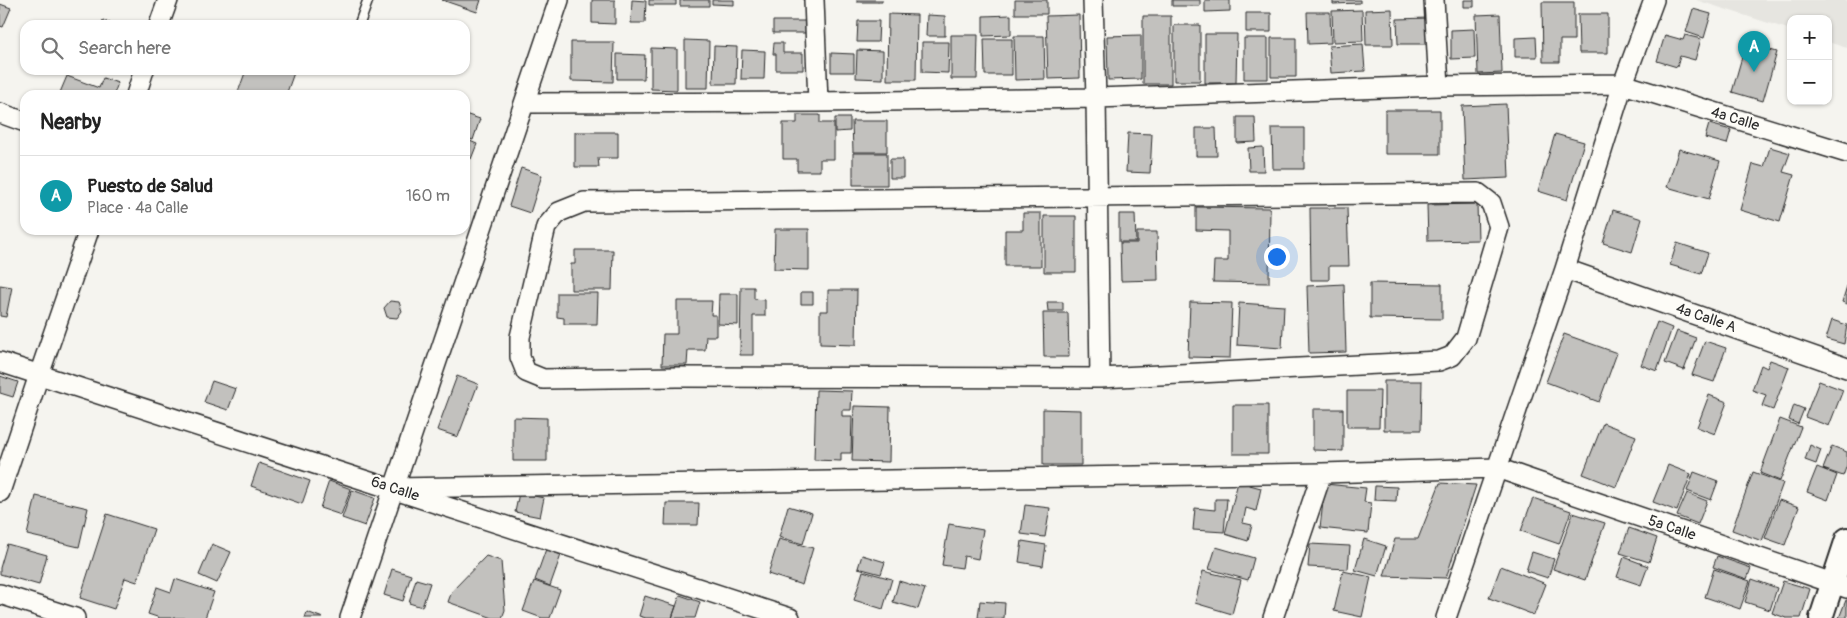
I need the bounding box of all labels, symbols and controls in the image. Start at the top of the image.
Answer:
map controls [1787,15,1832,105]
button: + [1787,15,1832,60]
search box [20,20,470,75]
pin: A [1738,31,1770,72]
icon: search [38,34,66,62]
text: Search here [78,36,171,60]
button: − [1787,60,1832,105]
street label: 4a Calle [1708,103,1762,136]
text: Nearby [40,109,101,136]
text: Puesto de Salud [87,174,213,198]
text: A [51,186,61,206]
text: 160 m [406,186,450,206]
text: Place · 4a Calle [87,198,188,218]
your location [1264,244,1290,270]
street label: 4a Calle A [1673,299,1739,337]
street label: 6a Calle [368,472,422,506]
street label: 5a Calle [1646,511,1699,545]

